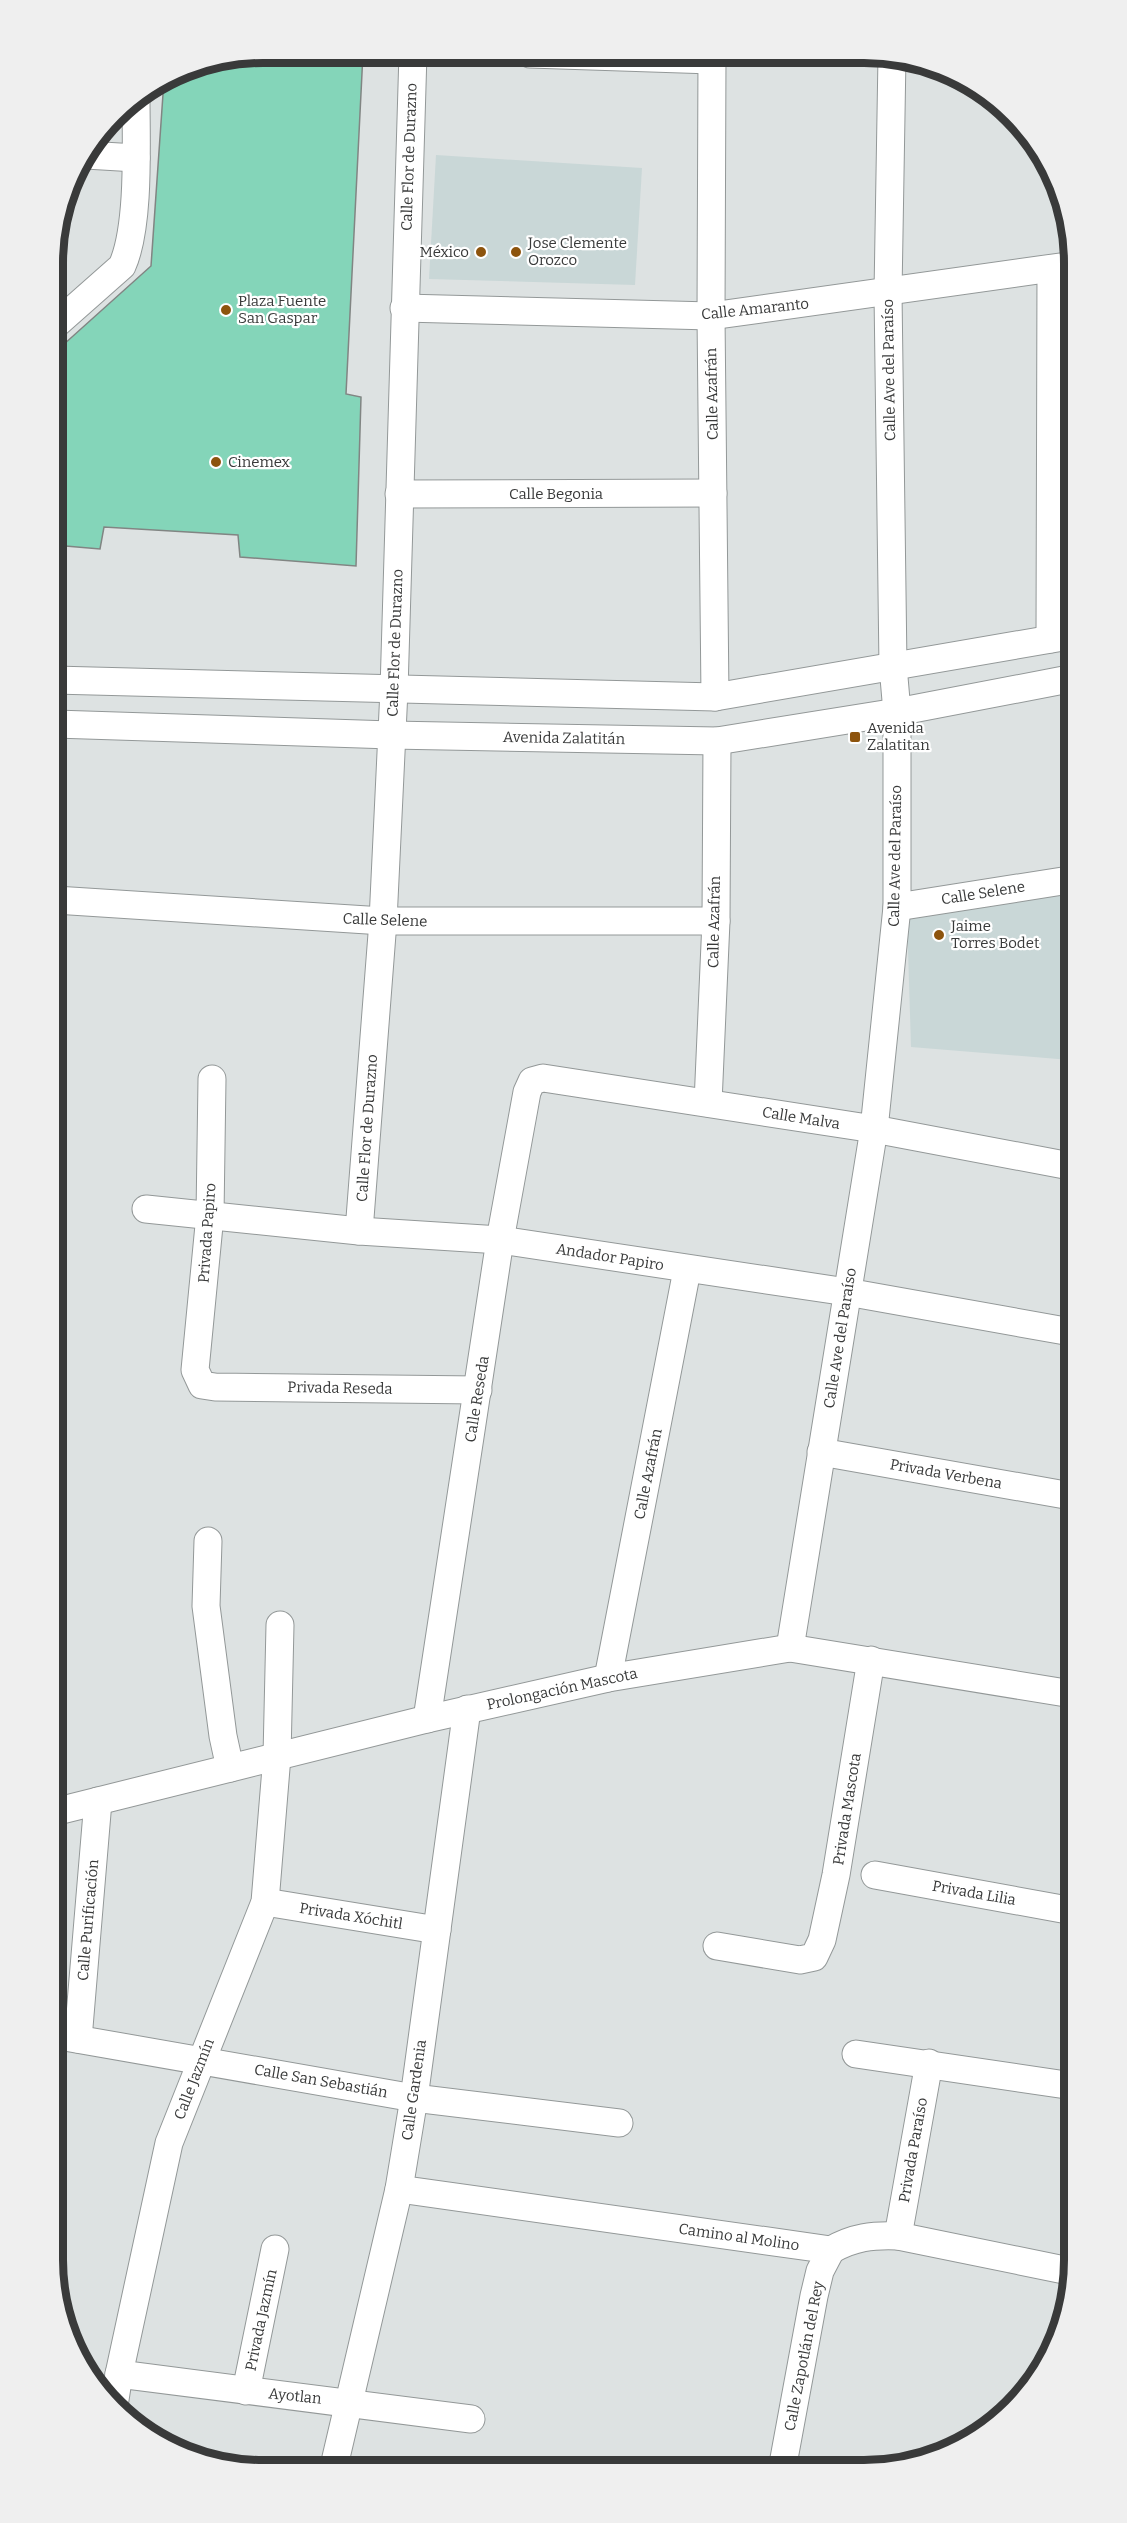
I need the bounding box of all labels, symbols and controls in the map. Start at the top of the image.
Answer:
street label: Calle Flor de Durazno [397,83,421,231]
place label: Jose Clemente Orozco [527,234,627,269]
place label: México [420,243,469,261]
marker: México [474,245,488,259]
marker: Jose Clemente Orozco [509,245,523,259]
place label: Plaza Fuente San Gaspar [238,292,326,327]
street label: Calle Amaranto [700,294,810,324]
street label: Calle Ave del Paraíso [879,299,899,441]
marker: Plaza Fuente San Gaspar [219,303,233,317]
street label: Calle Azafrán [702,347,722,440]
place label: Cinemex [228,453,290,471]
marker: Cinemex [209,455,223,469]
street label: Calle Begonia [509,485,603,503]
street label: Calle Flor de Durazno [383,569,407,717]
place label: Avenida Zalatitan [867,719,930,754]
street label: Avenida Zalatitán [503,728,626,748]
marker: Avenida Zalatitan [848,730,862,744]
street label: Calle Ave del Paraíso [885,785,905,927]
street label: Calle Azafrán [704,875,724,968]
street label: Calle Selene [940,877,1026,909]
street label: Calle Selene [342,910,428,930]
place label: Jaime Torres Bodet [950,917,1040,952]
marker: Jaime Torres Bodet [932,928,946,942]
street label: Calle Flor de Durazno [353,1054,381,1202]
street label: Calle Malva [761,1103,841,1133]
street label: Privada Papiro [195,1182,219,1284]
street label: Andador Papiro [555,1240,665,1274]
street label: Calle Ave del Paraíso [820,1266,860,1410]
street label: Calle Reseda [461,1354,493,1444]
street label: Privada Reseda [287,1378,393,1398]
street label: Calle Azafrán [630,1426,666,1521]
street label: Privada Verbena [889,1455,1003,1493]
street label: Prolongación Mascota [485,1664,639,1714]
street label: Privada Mascota [829,1752,865,1866]
street label: Calle Purificación [74,1858,102,1982]
street label: Privada Lilia [931,1877,1017,1909]
street label: Privada Xóchitl [298,1899,404,1933]
street label: Calle Jazmín [170,2035,218,2122]
street label: Calle Gardenia [398,2038,430,2142]
street label: Calle San Sebastián [253,2060,390,2102]
street label: Privada Paraíso [895,2096,931,2204]
street label: Camino al Molino [678,2220,800,2254]
street label: Privada Jazmín [241,2267,281,2372]
street label: Calle Zapotlán del Rey [781,2279,827,2432]
street label: Ayotlan [268,2384,323,2408]

